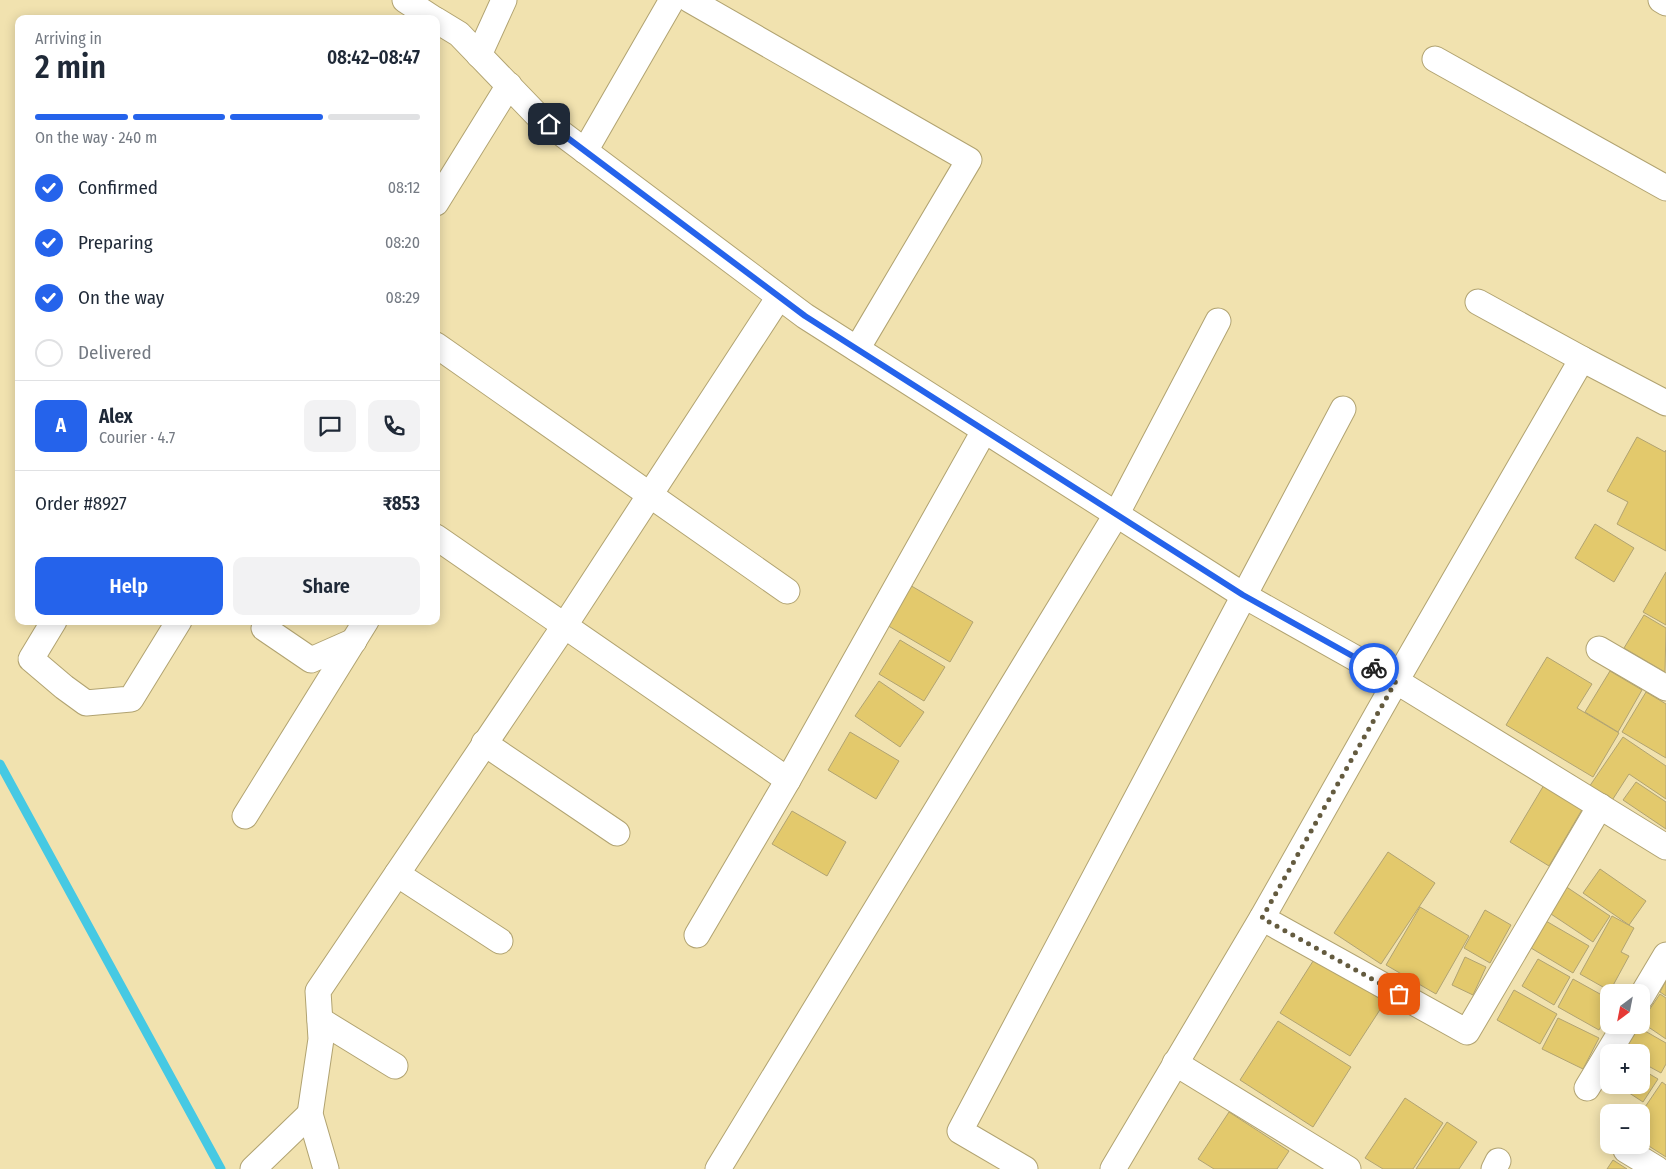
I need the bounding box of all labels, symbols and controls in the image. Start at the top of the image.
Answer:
text: Arriving in [35,29,102,48]
text: 08:42–08:47 [327,46,420,69]
text: 2 min [35,48,106,86]
pin [528,103,570,145]
icon: home [535,110,563,138]
text: On the way · 240 m [35,128,157,147]
icon: check [35,174,63,202]
text: Confirmed [78,176,158,199]
text: 08:12 [388,178,420,197]
icon: check [35,229,63,257]
text: Preparing [78,231,153,254]
text: 08:20 [385,233,420,252]
icon: check [35,284,63,312]
text: On the way [78,286,164,309]
text: 08:29 [386,288,420,307]
text: Delivered [78,341,152,364]
button: chat [304,400,356,452]
button: phone [368,400,420,452]
text: Alex [99,405,133,428]
text: A [56,414,66,437]
text: Courier · 4.7 [99,428,175,447]
text: Order #8927 [35,492,127,515]
text: ₹853 [383,492,420,515]
button: Help [35,557,223,615]
button: Share [233,557,420,615]
courier [1349,643,1399,693]
icon: bike [1360,654,1388,682]
pin [1378,973,1420,1015]
icon: bag [1385,980,1413,1008]
north arrow [1600,984,1650,1034]
map controls [1600,984,1650,1154]
button: + [1600,1044,1650,1094]
button: − [1600,1104,1650,1154]

